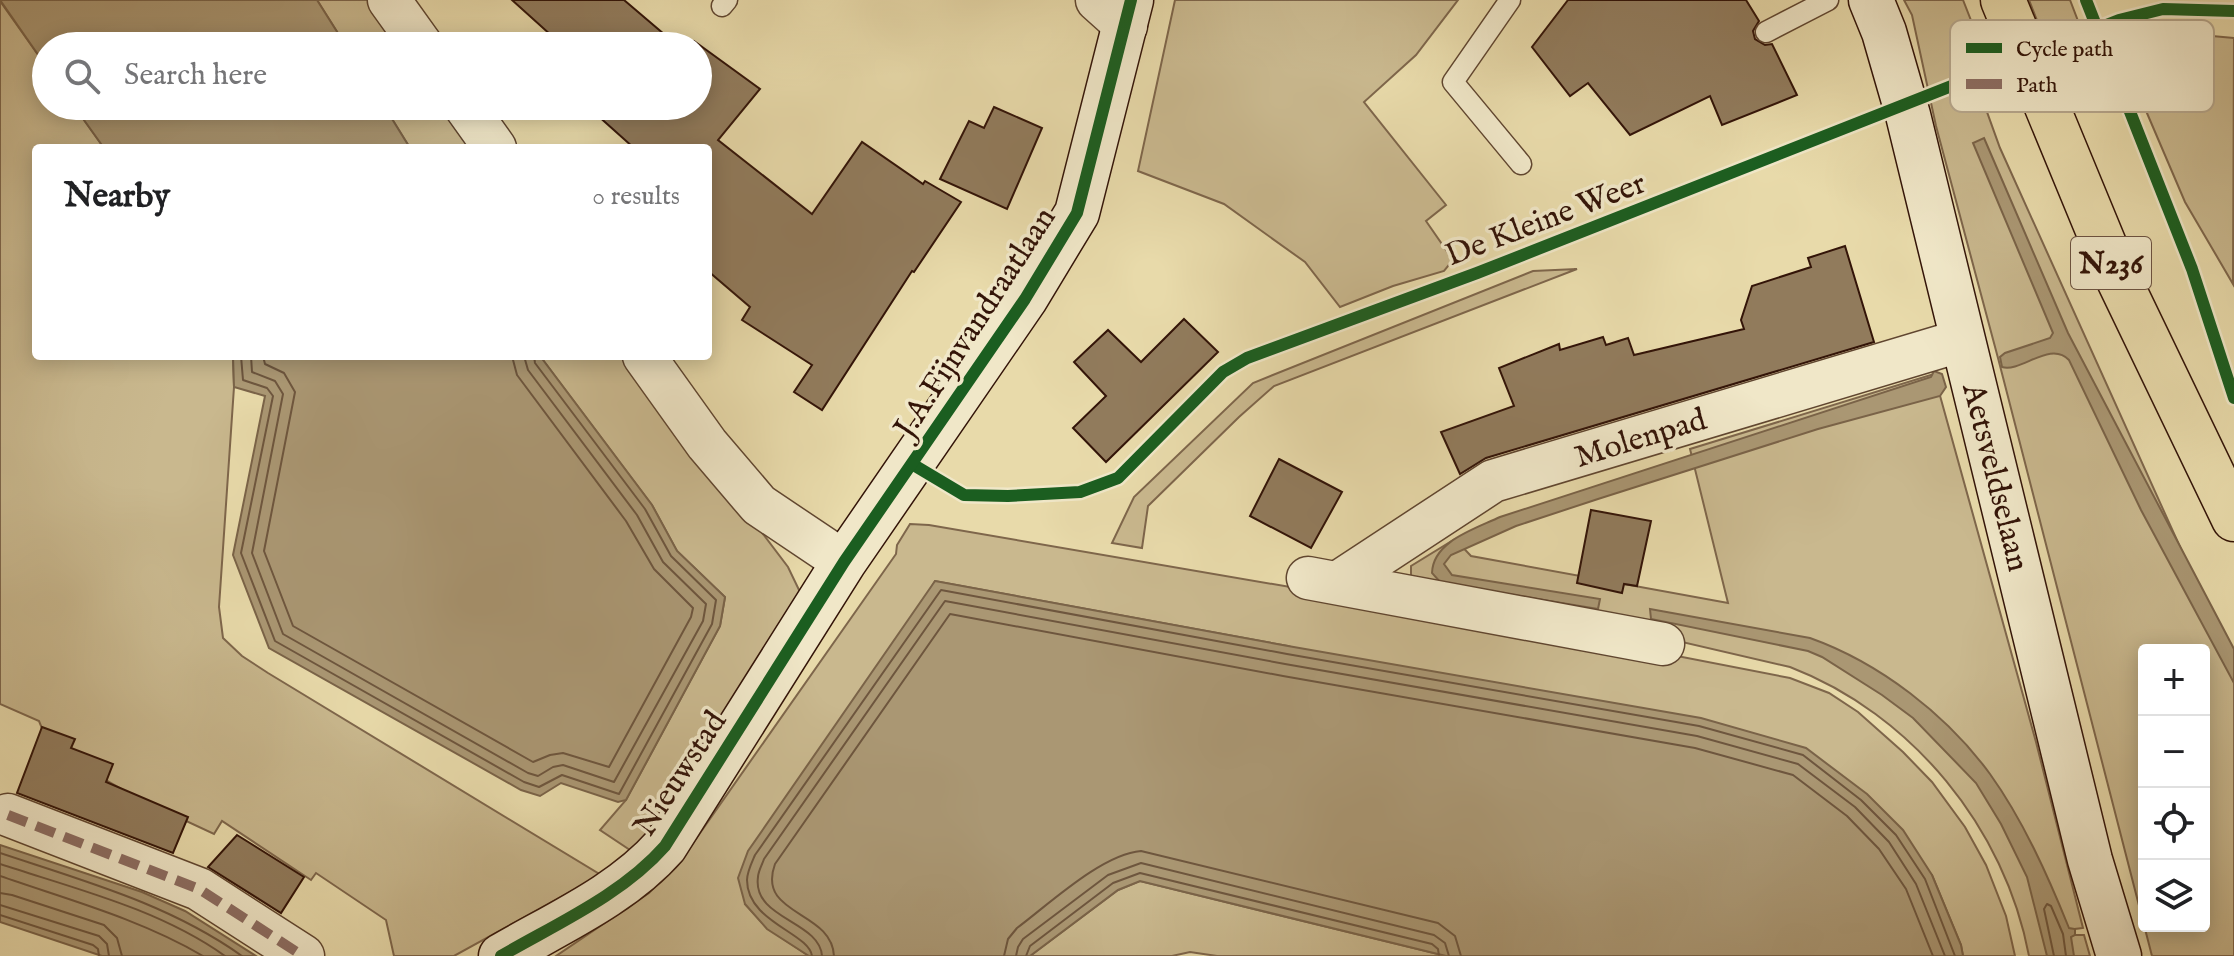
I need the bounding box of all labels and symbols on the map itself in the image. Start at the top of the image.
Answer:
legend [1950,20,2214,112]
text: Cycle path [2016,36,2113,64]
text: Path [2016,72,2058,100]
street label: De Kleine Weer [1440,163,1652,277]
street label: J.A.Fijnvandraatlaan [884,200,1066,449]
road number: N236 [2071,237,2151,289]
street label: Aetsveldselaan [1951,378,2038,576]
street label: Molenpad [1570,400,1712,479]
street label: Nieuwstad [625,703,737,845]

